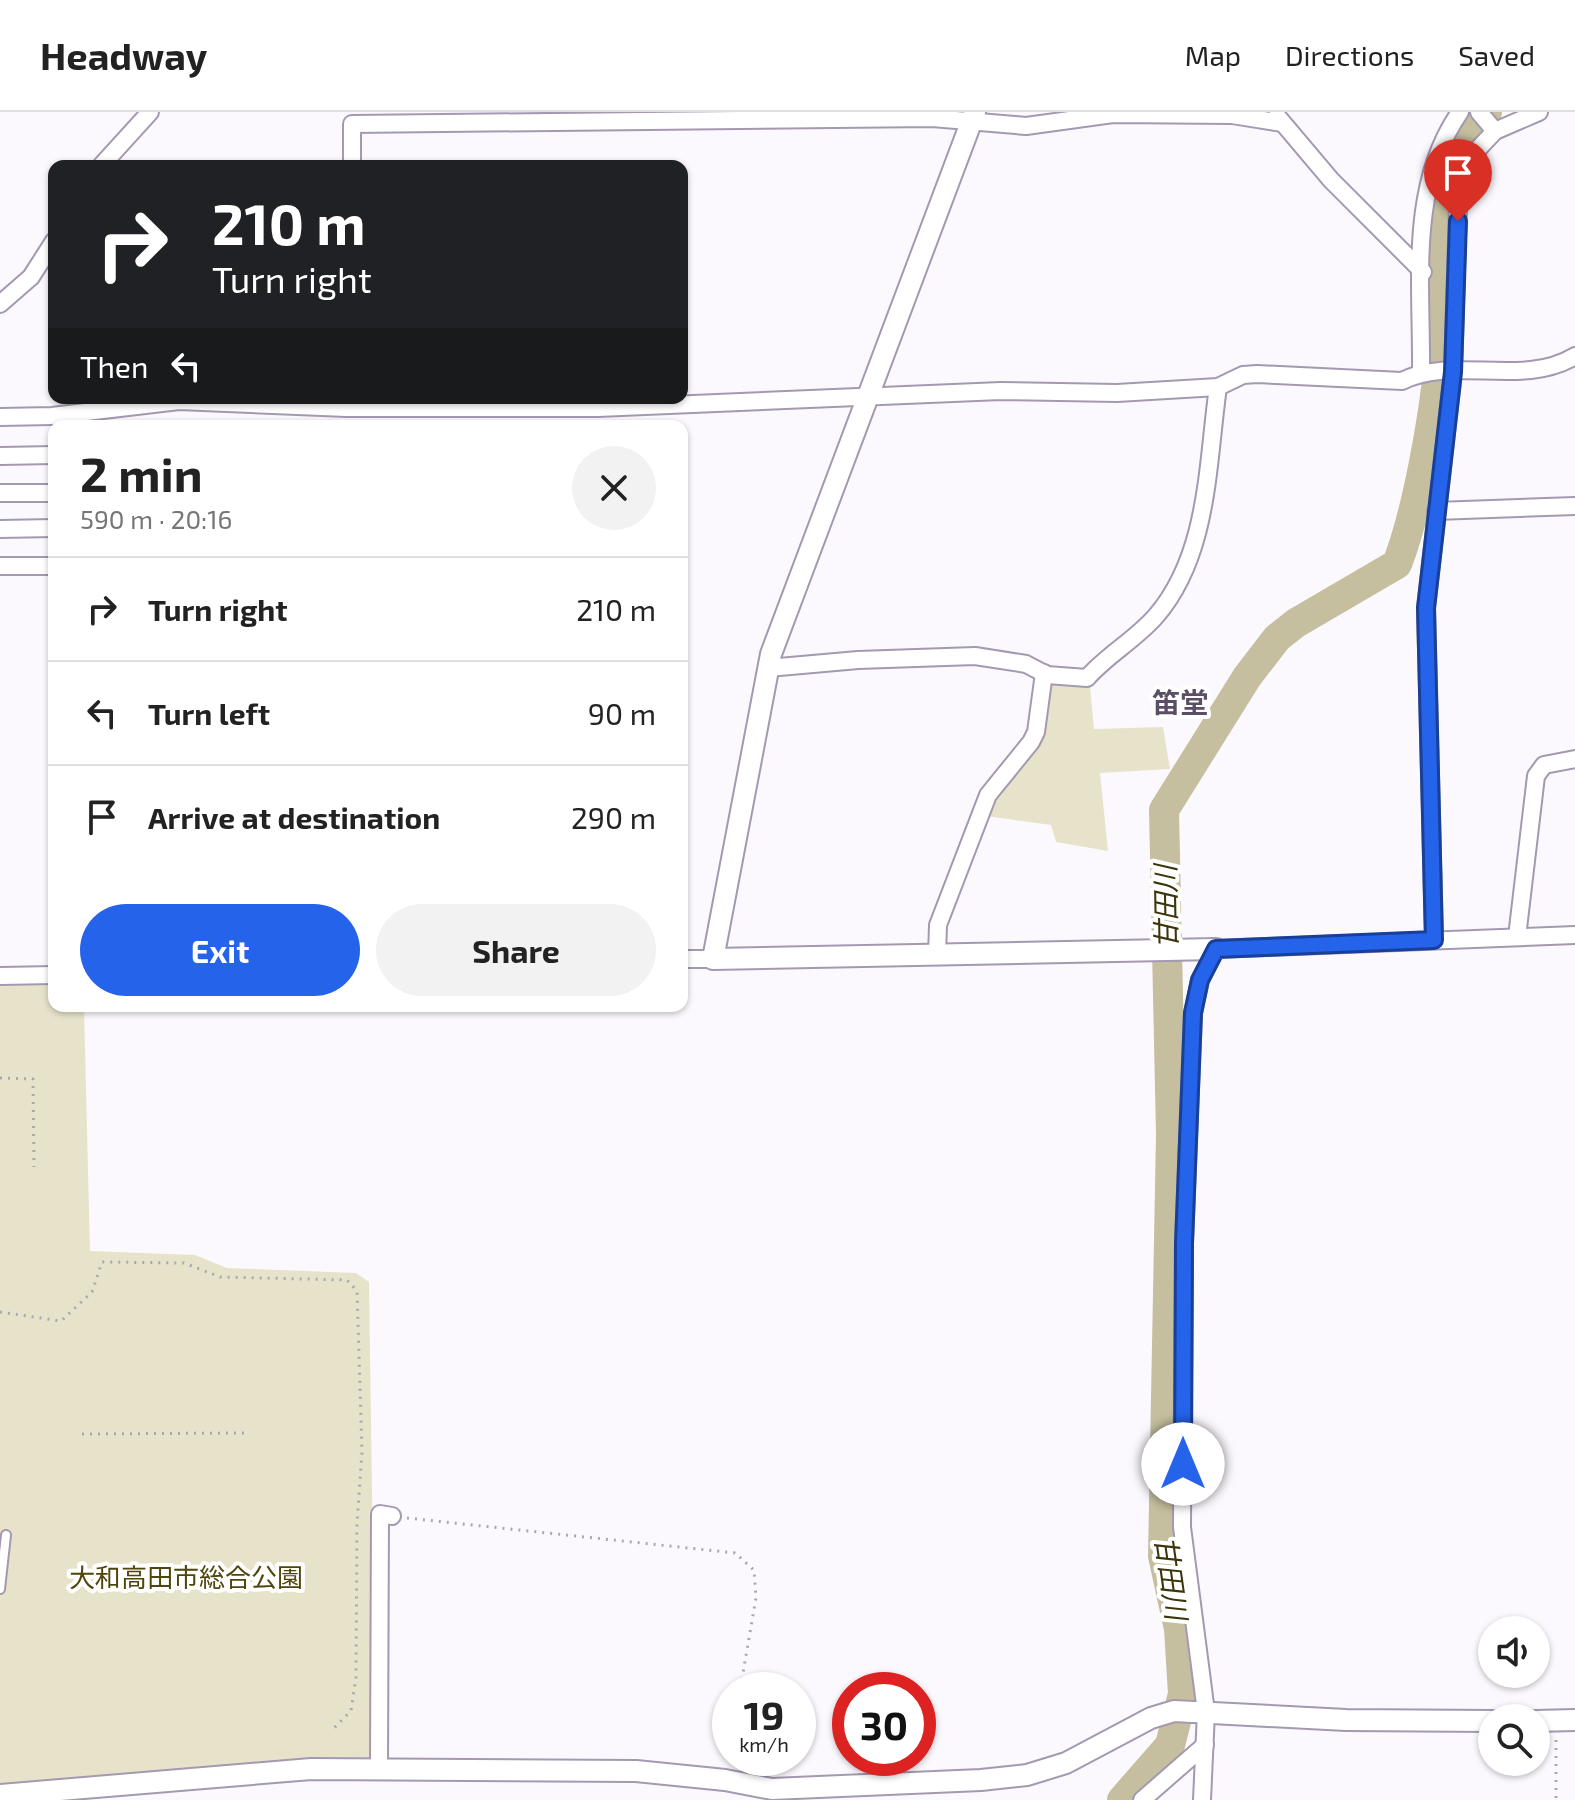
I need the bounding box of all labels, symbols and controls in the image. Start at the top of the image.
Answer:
text: Headway [40,32,207,78]
text: Map [1185,38,1241,72]
text: Directions [1285,38,1414,72]
text: Saved [1458,38,1535,72]
pin [1424,139,1492,221]
icon: arrive [1436,151,1480,195]
text: 210 m [212,189,366,256]
icon: right [80,192,184,296]
text: Turn right [212,257,372,300]
icon: left [164,344,208,388]
text: Then [80,348,148,384]
text: 2 min [80,444,203,502]
button: close [572,446,656,530]
text: 590 m · 20:16 [80,503,232,534]
icon: right [80,587,124,631]
text: Turn right [148,591,288,627]
text: 210 m [576,591,656,627]
district label: 笛堂 [1152,685,1208,719]
icon: left [80,691,124,735]
text: Turn left [148,695,270,731]
text: 90 m [588,695,656,731]
icon: arrive [80,795,124,839]
text: Arrive at destination [148,799,440,835]
text: 290 m [571,799,656,835]
water label: 甘田川 [1147,862,1183,949]
button: Exit [80,904,360,996]
button: Share [376,904,656,996]
position arrow [1141,1422,1225,1506]
water label: 甘田川 [1149,1534,1195,1625]
park label: 大和高田市総合公園 [69,1561,303,1592]
map controls [1478,1616,1550,1776]
button: sound [1478,1616,1550,1688]
speed limit sign: 30 [832,1672,936,1776]
text: 19 [744,1690,784,1738]
button: search [1478,1704,1550,1776]
text: km/h [739,1732,789,1756]

